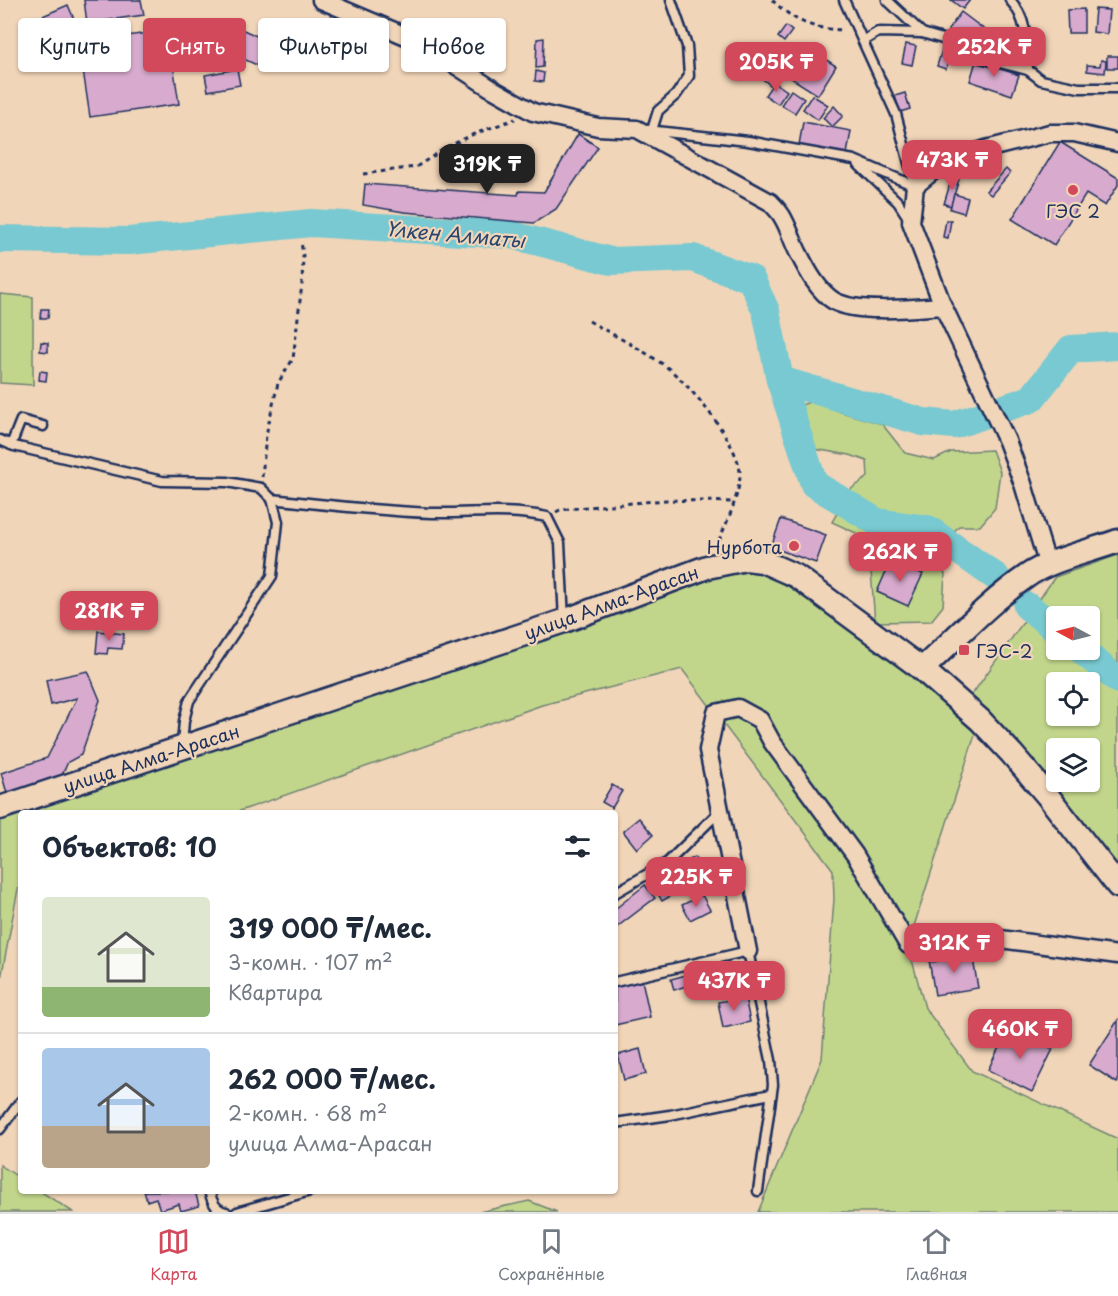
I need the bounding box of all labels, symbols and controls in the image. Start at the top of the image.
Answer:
chip: Купить [18,18,131,72]
chip: Снять [143,18,246,72]
chip: Фильтры [258,18,389,72]
chip: Новое [401,18,506,72]
pin: 252K ₸ [945,27,1043,78]
text: 252K ₸ [957,31,1031,61]
pin: 205K ₸ [727,42,825,93]
text: 205K ₸ [739,46,813,76]
pin: 473K ₸ [903,140,1001,191]
pin: 319K ₸ [438,144,536,195]
text: 473K ₸ [916,144,988,174]
text: 319K ₸ [453,148,521,178]
marker: ГЭС 2 [1066,183,1080,197]
place label: ГЭС 2 [1046,197,1100,224]
water label: Үлкен Алматы [384,213,527,255]
pin: 262K ₸ [851,532,949,583]
place label: Нурбота [707,533,782,560]
text: 262K ₸ [863,536,937,566]
marker: Нурбота [787,539,801,553]
street label: улица Алма-Арасан [520,558,702,646]
pin: 281K ₸ [60,591,158,642]
text: 281K ₸ [74,595,144,625]
north arrow [1046,606,1100,660]
map controls [1046,606,1100,792]
place label: ГЭС-2 [976,637,1033,664]
marker: ГЭС-2 [957,643,971,657]
button: locate [1046,672,1100,726]
street label: улица Алма-Арасан [59,717,243,799]
button: layers [1046,738,1100,792]
text: Объектов: 10 [42,827,217,866]
icon: filters [561,830,594,863]
pin: 225K ₸ [647,857,745,908]
text: 225K ₸ [660,861,732,891]
text: 319 000 ₸/мес. [228,908,432,947]
icon: home [90,921,162,993]
pin: 312K ₸ [905,923,1003,974]
text: 312K ₸ [918,927,990,957]
text: 3-комн. · 107 m² [228,947,393,977]
pin: 437K ₸ [685,961,783,1012]
text: 437K ₸ [698,965,770,995]
text: Квартира [228,977,322,1007]
pin: 460K ₸ [971,1009,1069,1060]
text: 460K ₸ [982,1013,1058,1043]
text: 262 000 ₸/мес. [228,1059,436,1098]
icon: home [90,1072,162,1144]
text: 2-комн. · 68 m² [228,1098,387,1128]
text: улица Алма-Арасан [228,1128,432,1158]
tab: Карта [150,1225,197,1285]
tab: Сохранённые [498,1225,605,1285]
tab: Главная [906,1225,968,1285]

